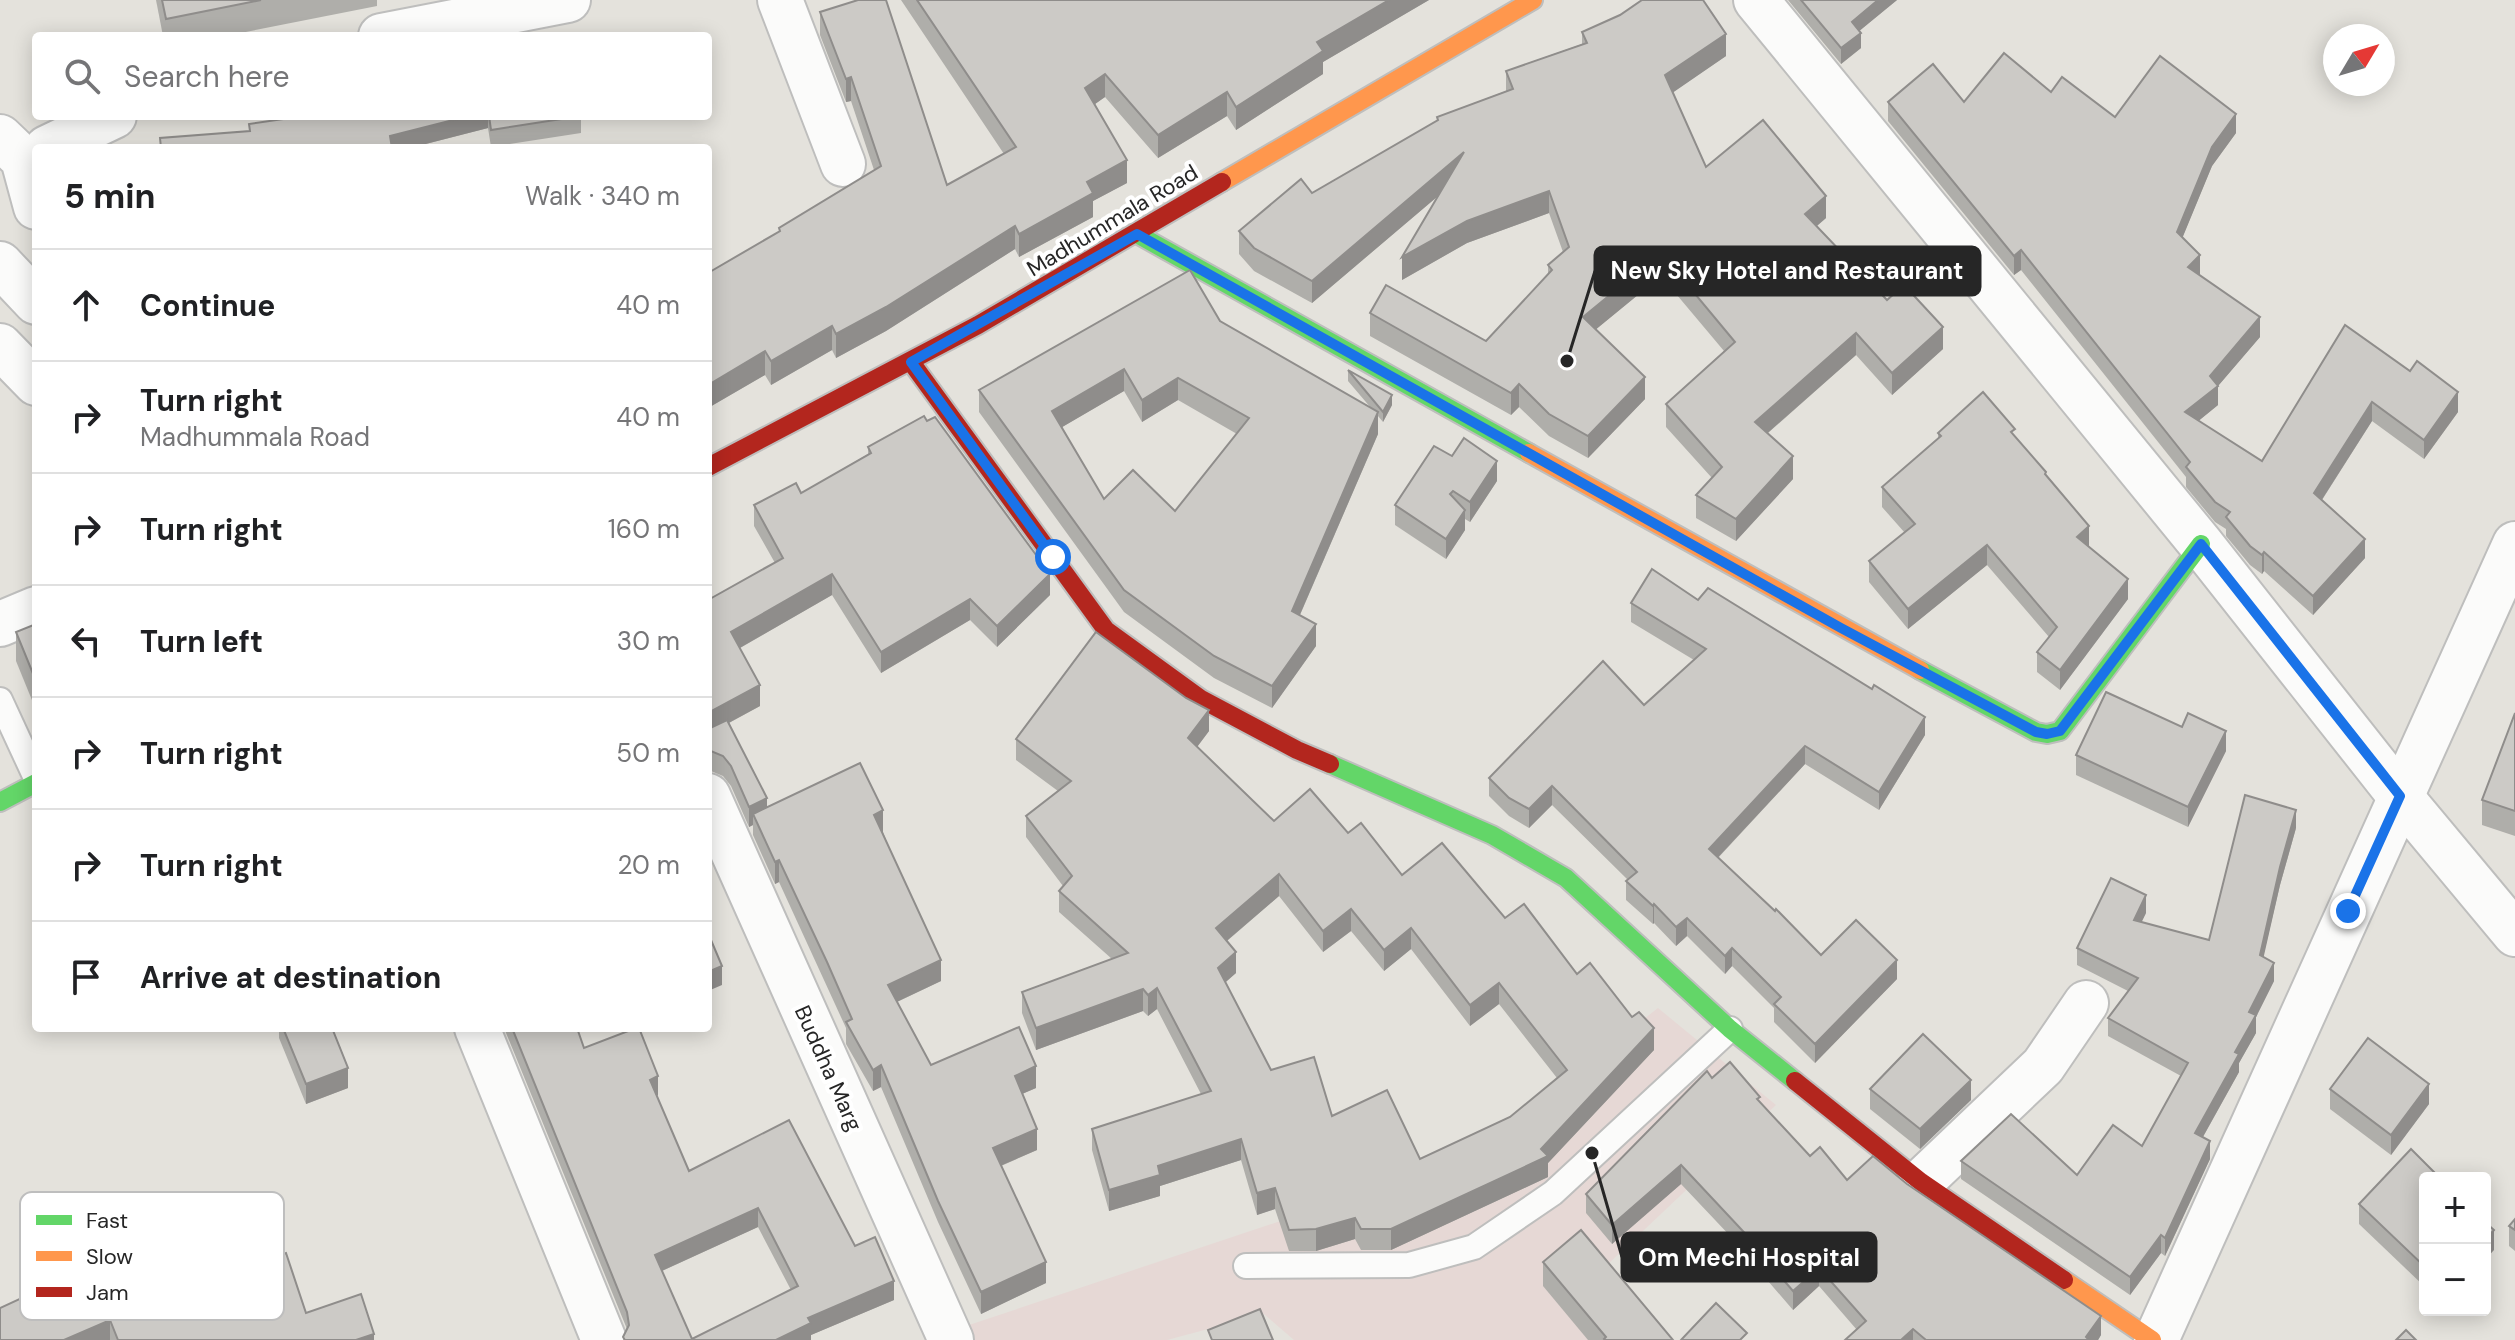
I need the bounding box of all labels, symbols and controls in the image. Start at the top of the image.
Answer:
north arrow [2323,24,2395,96]
search box [32,32,712,120]
icon: search [60,54,104,98]
text: Search here [124,57,290,96]
street label: Madhummala Road [1021,158,1203,283]
text: 5 min [64,174,155,219]
text: Walk · 340 m [525,179,680,213]
callout: New Sky Hotel and Restaurant [1595,247,1980,295]
text: New Sky Hotel and Restaurant [1611,255,1964,286]
icon: ahead [64,283,108,327]
text: Continue [140,286,275,325]
text: 40 m [616,288,680,322]
text: Turn right [140,381,283,420]
icon: right [64,395,108,439]
text: 40 m [616,400,680,434]
text: Madhummala Road [140,420,370,454]
icon: right [64,507,108,551]
text: Turn right [140,510,283,549]
text: 160 m [608,512,680,546]
route start [1035,539,1071,575]
icon: left [64,619,108,663]
text: Turn left [140,622,263,661]
text: 30 m [617,624,680,658]
icon: right [64,731,108,775]
text: Turn right [140,734,283,773]
text: 50 m [616,736,680,770]
icon: right [64,843,108,887]
text: Turn right [140,846,283,885]
text: 20 m [617,848,680,882]
route end [2330,893,2366,929]
icon: arrive [64,955,108,999]
text: Arrive at destination [140,958,441,997]
street label: Buddha Marg [788,1001,869,1136]
map controls [2419,1172,2491,1316]
button: + [2419,1172,2491,1244]
legend [20,1192,284,1320]
text: Fast [86,1206,128,1235]
callout: Om Mechi Hospital [1622,1233,1876,1281]
text: Slow [86,1242,133,1271]
text: Om Mechi Hospital [1638,1242,1860,1273]
button: − [2419,1244,2491,1316]
text: Jam [86,1278,129,1307]

